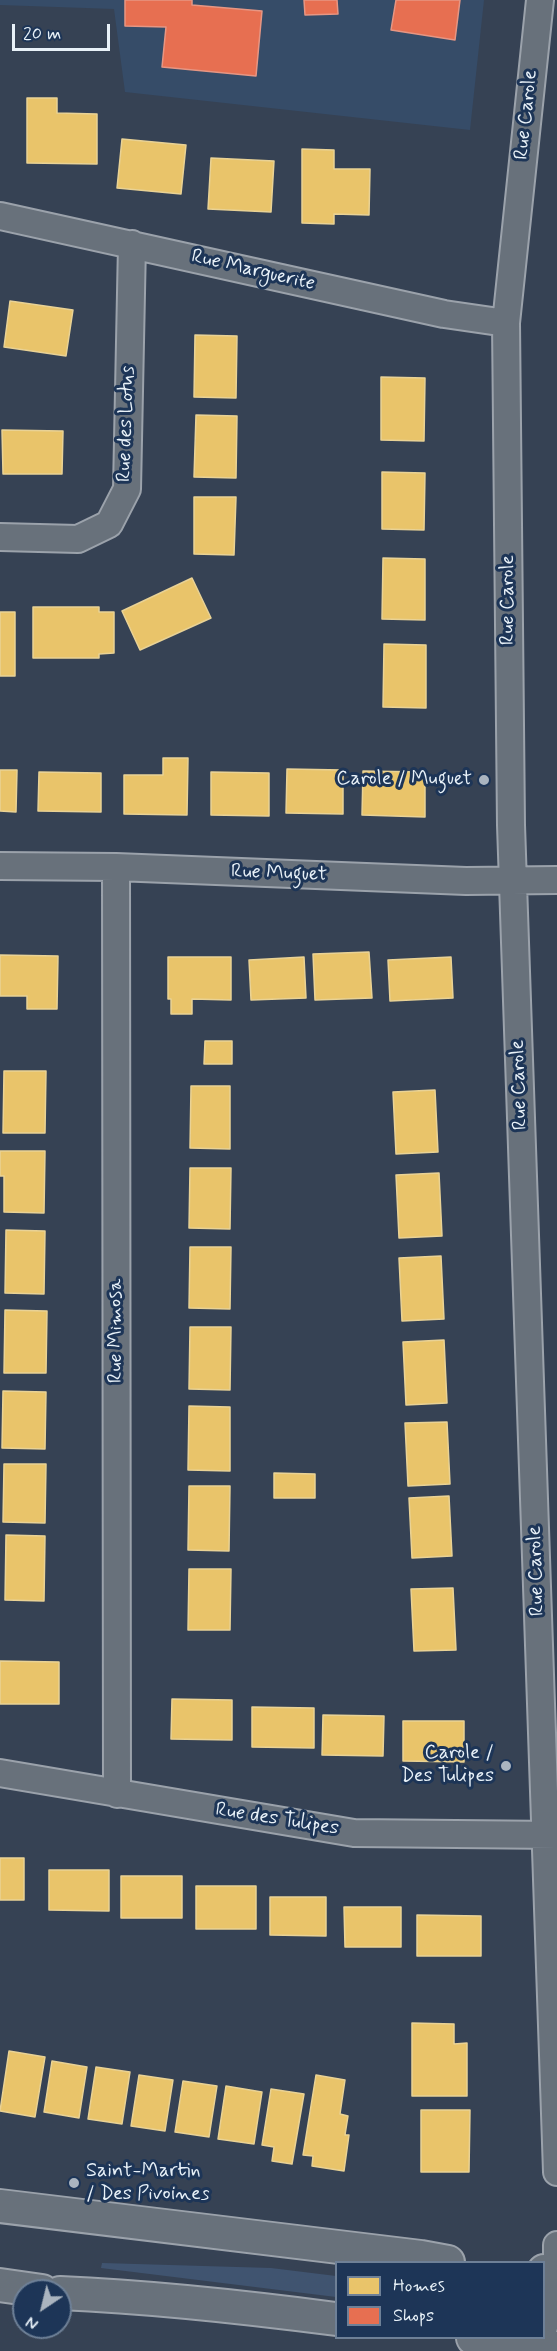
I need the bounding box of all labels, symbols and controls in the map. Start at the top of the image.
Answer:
scale bar [15,12,112,50]
text: 20 m [23,22,61,46]
street label: Rue Carole [510,69,544,161]
street label: Rue Marguerite [189,245,317,297]
street label: Rue des Lotus [113,365,141,483]
street label: Rue Carole [497,555,521,645]
place label: Carole / Muguet [336,768,472,792]
marker: Carole / Muguet [477,773,491,787]
street label: Rue Muguet [231,860,327,888]
street label: Rue Carole [506,1039,534,1131]
street label: Rue Mimosa [105,1279,129,1383]
street label: Rue Carole [523,1525,551,1617]
place label: Carole / Des Tulipes [401,1742,494,1789]
marker: Carole / Des Tulipes [499,1759,513,1773]
street label: Rue des Tulipes [214,1798,340,1842]
place label: Saint-Martin / Des Pivoines [86,2160,210,2207]
marker: Saint-Martin / Des Pivoines [67,2176,81,2190]
legend [335,2261,545,2339]
text: Homes [393,2274,445,2298]
north arrow [12,2279,72,2339]
text: Shops [393,2304,434,2328]
text: N [22,2311,43,2334]

